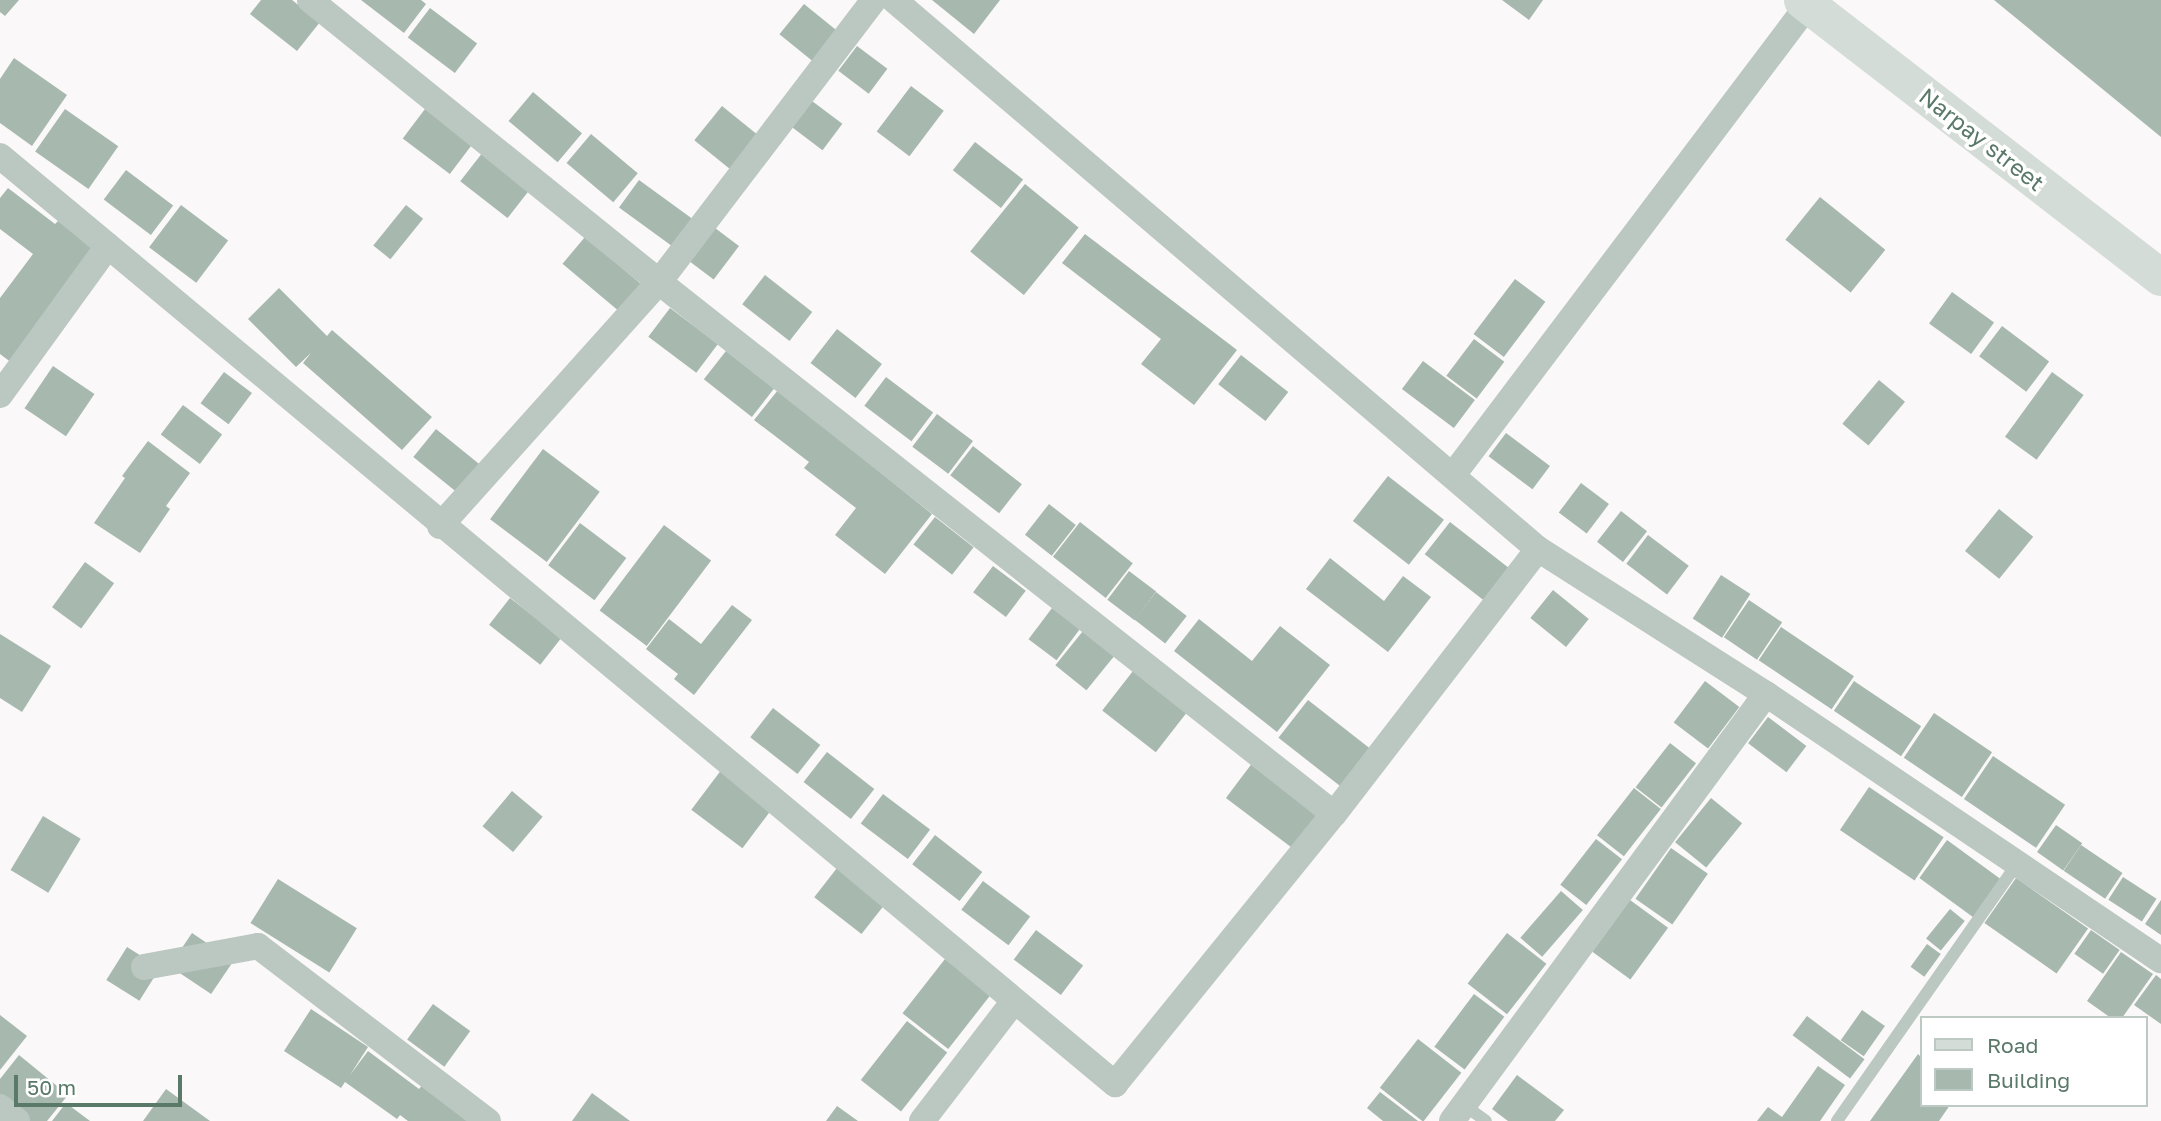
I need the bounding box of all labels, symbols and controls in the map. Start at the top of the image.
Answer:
street label: Narpay street [1914,82,2050,196]
legend [1920,1016,2147,1107]
text: Road [1987,1032,2038,1058]
scale bar [18,1062,186,1106]
text: Building [1987,1067,2070,1093]
text: 50 m [27,1074,76,1100]

